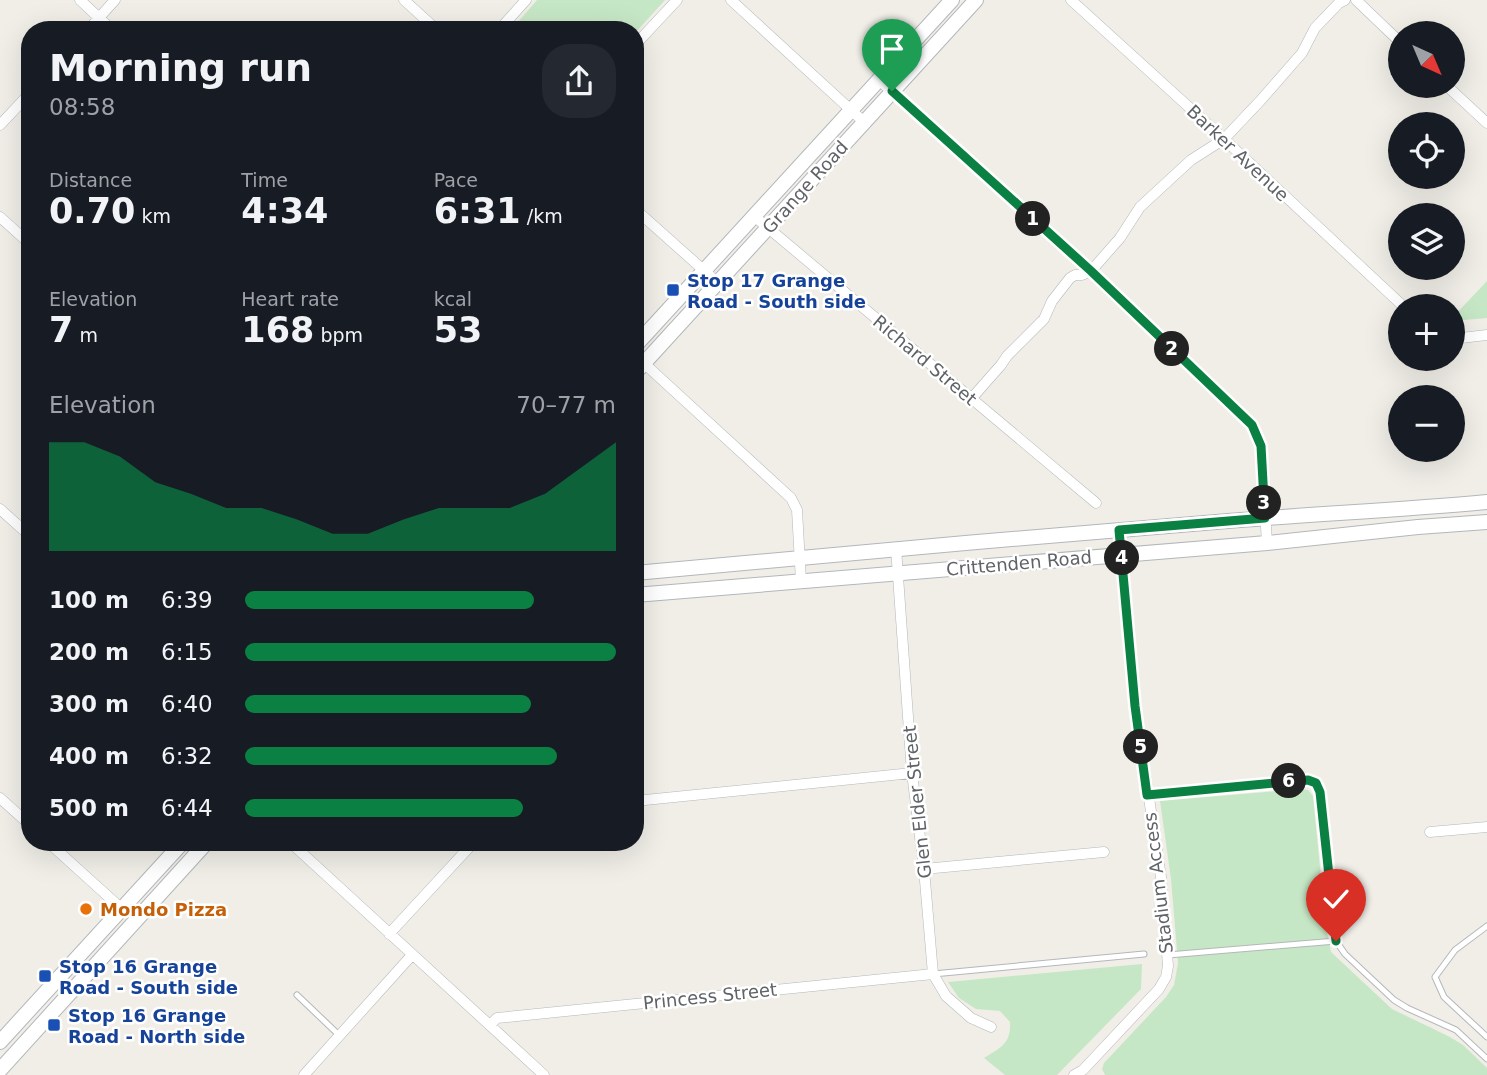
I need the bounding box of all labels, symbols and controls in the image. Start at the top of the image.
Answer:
pin [862,19,922,91]
north arrow [1388,21,1465,98]
map controls [1388,21,1465,462]
icon: arrive [873,30,911,68]
button: share [542,44,616,118]
text: Morning run [49,46,312,90]
text: 08:58 [49,94,115,120]
street label: Barker Avenue [1183,100,1293,206]
button: locate [1388,112,1465,189]
street label: Grange Road [758,136,852,238]
text: Distance [49,169,132,191]
text: Time [241,169,288,191]
text: Pace [434,169,478,191]
text: 0.70 [49,191,135,231]
text: 4:34 [241,191,328,231]
text: 6:31 [434,191,521,231]
pin: 1 [1016,202,1050,236]
button: layers [1388,203,1465,280]
text: km [135,205,171,227]
text: /km [521,205,563,227]
text: 1 [1026,207,1039,229]
place label: Stop 17 Grange Road - South side [687,270,866,312]
marker: Stop 17 Grange Road - South side [665,282,681,298]
text: Elevation [49,288,137,310]
text: Heart rate [241,288,339,310]
text: kcal [434,288,472,310]
button: + [1388,294,1465,371]
text: 7 [49,310,73,350]
text: 168 [241,310,314,350]
text: 53 [434,310,482,350]
street label: Richard Street [869,311,981,409]
text: m [73,324,98,346]
text: bpm [314,324,363,346]
pin: 2 [1154,332,1190,366]
text: 2 [1165,337,1178,359]
button: − [1388,385,1465,462]
text: Elevation [49,392,156,418]
text: 70–77 m [516,392,616,418]
pin: 3 [1246,486,1282,520]
text: 3 [1257,491,1270,513]
pin: 4 [1104,540,1140,576]
street label: Crittenden Road [945,546,1093,580]
text: 4 [1115,546,1128,568]
text: 100 m [49,587,129,613]
text: 6:39 [161,587,213,613]
text: 200 m [49,639,129,665]
text: 6:15 [161,639,213,665]
text: 300 m [49,691,129,717]
text: 6:40 [161,691,213,717]
street label: Glen Elder Street [899,724,935,880]
pin: 5 [1124,730,1158,764]
text: 5 [1134,735,1147,757]
text: 400 m [49,743,129,769]
text: 6:32 [161,743,213,769]
pin: 6 [1272,764,1306,798]
text: 6 [1282,769,1295,791]
text: 500 m [49,795,129,821]
text: 6:44 [161,795,213,821]
street label: Stadium Access [1139,811,1177,955]
pin [1306,869,1366,941]
icon: check [1317,880,1355,918]
place label: Mondo Pizza [100,899,227,920]
marker: Mondo Pizza [78,901,94,917]
place label: Stop 16 Grange Road - South side [59,956,238,998]
marker: Stop 16 Grange Road - South side [37,968,53,984]
street label: Princess Street [642,979,778,1013]
place label: Stop 16 Grange Road - North side [68,1005,245,1047]
marker: Stop 16 Grange Road - North side [46,1017,62,1033]

